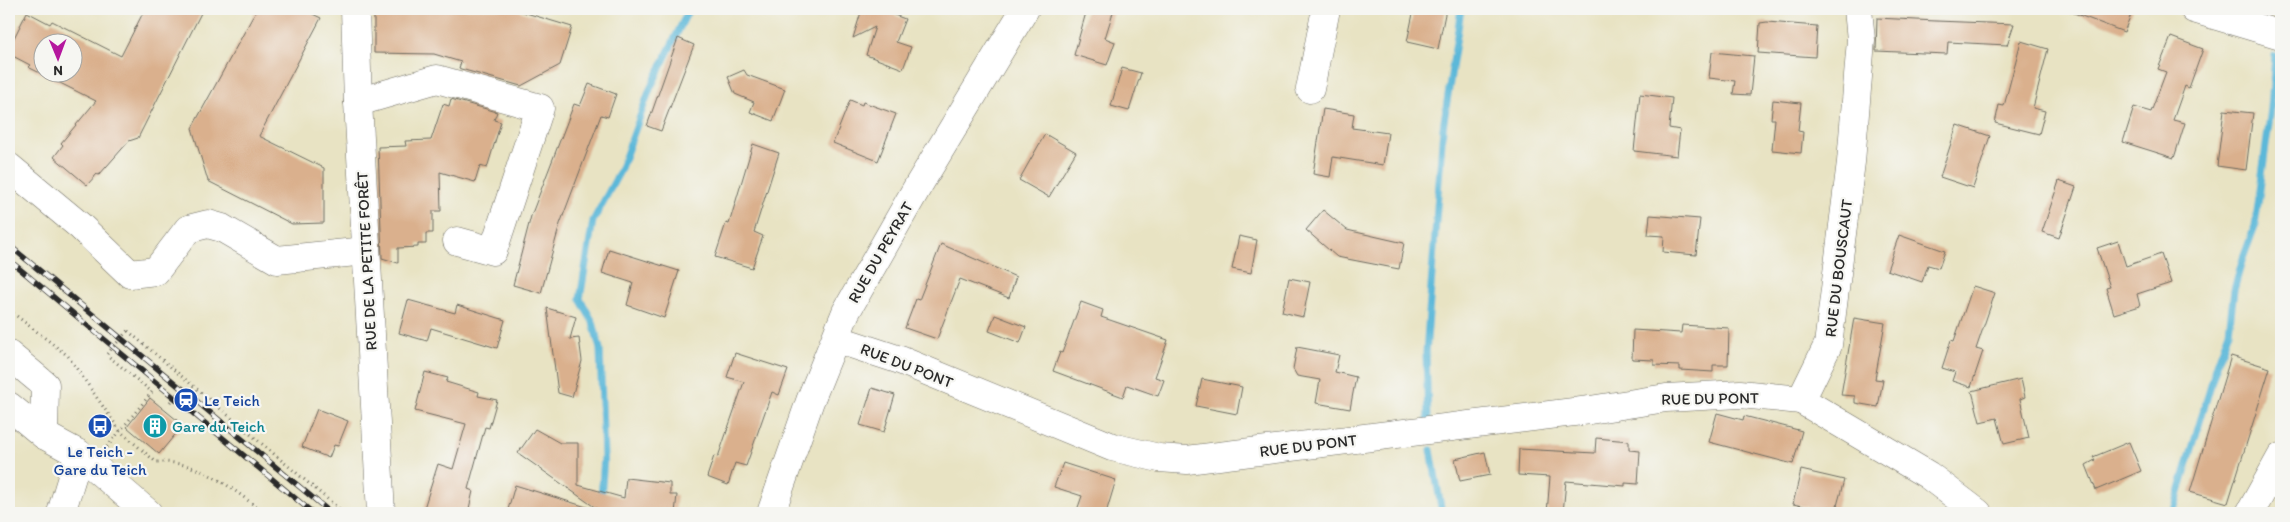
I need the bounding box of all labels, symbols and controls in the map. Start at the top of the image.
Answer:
north arrow [32,32,82,82]
text: N [53,62,63,79]
street label: RUE DE LA PETITE FORÊT [352,171,381,351]
street label: RUE DU PEYRAT [844,198,917,306]
street label: RUE DU BOUSCAUT [1821,198,1856,338]
street label: RUE DU PONT [858,339,956,392]
station icon: Le Teich [173,387,199,413]
street label: RUE DU PONT [1661,388,1759,409]
place label: Le Teich [204,391,260,410]
bus stop icon: Le Teich - Gare du Teich [87,413,113,439]
building icon: Gare du Teich [142,413,168,439]
place label: Gare du Teich [172,417,266,436]
street label: RUE DU PONT [1258,430,1358,461]
place label: Le Teich - Gare du Teich [53,442,147,479]

